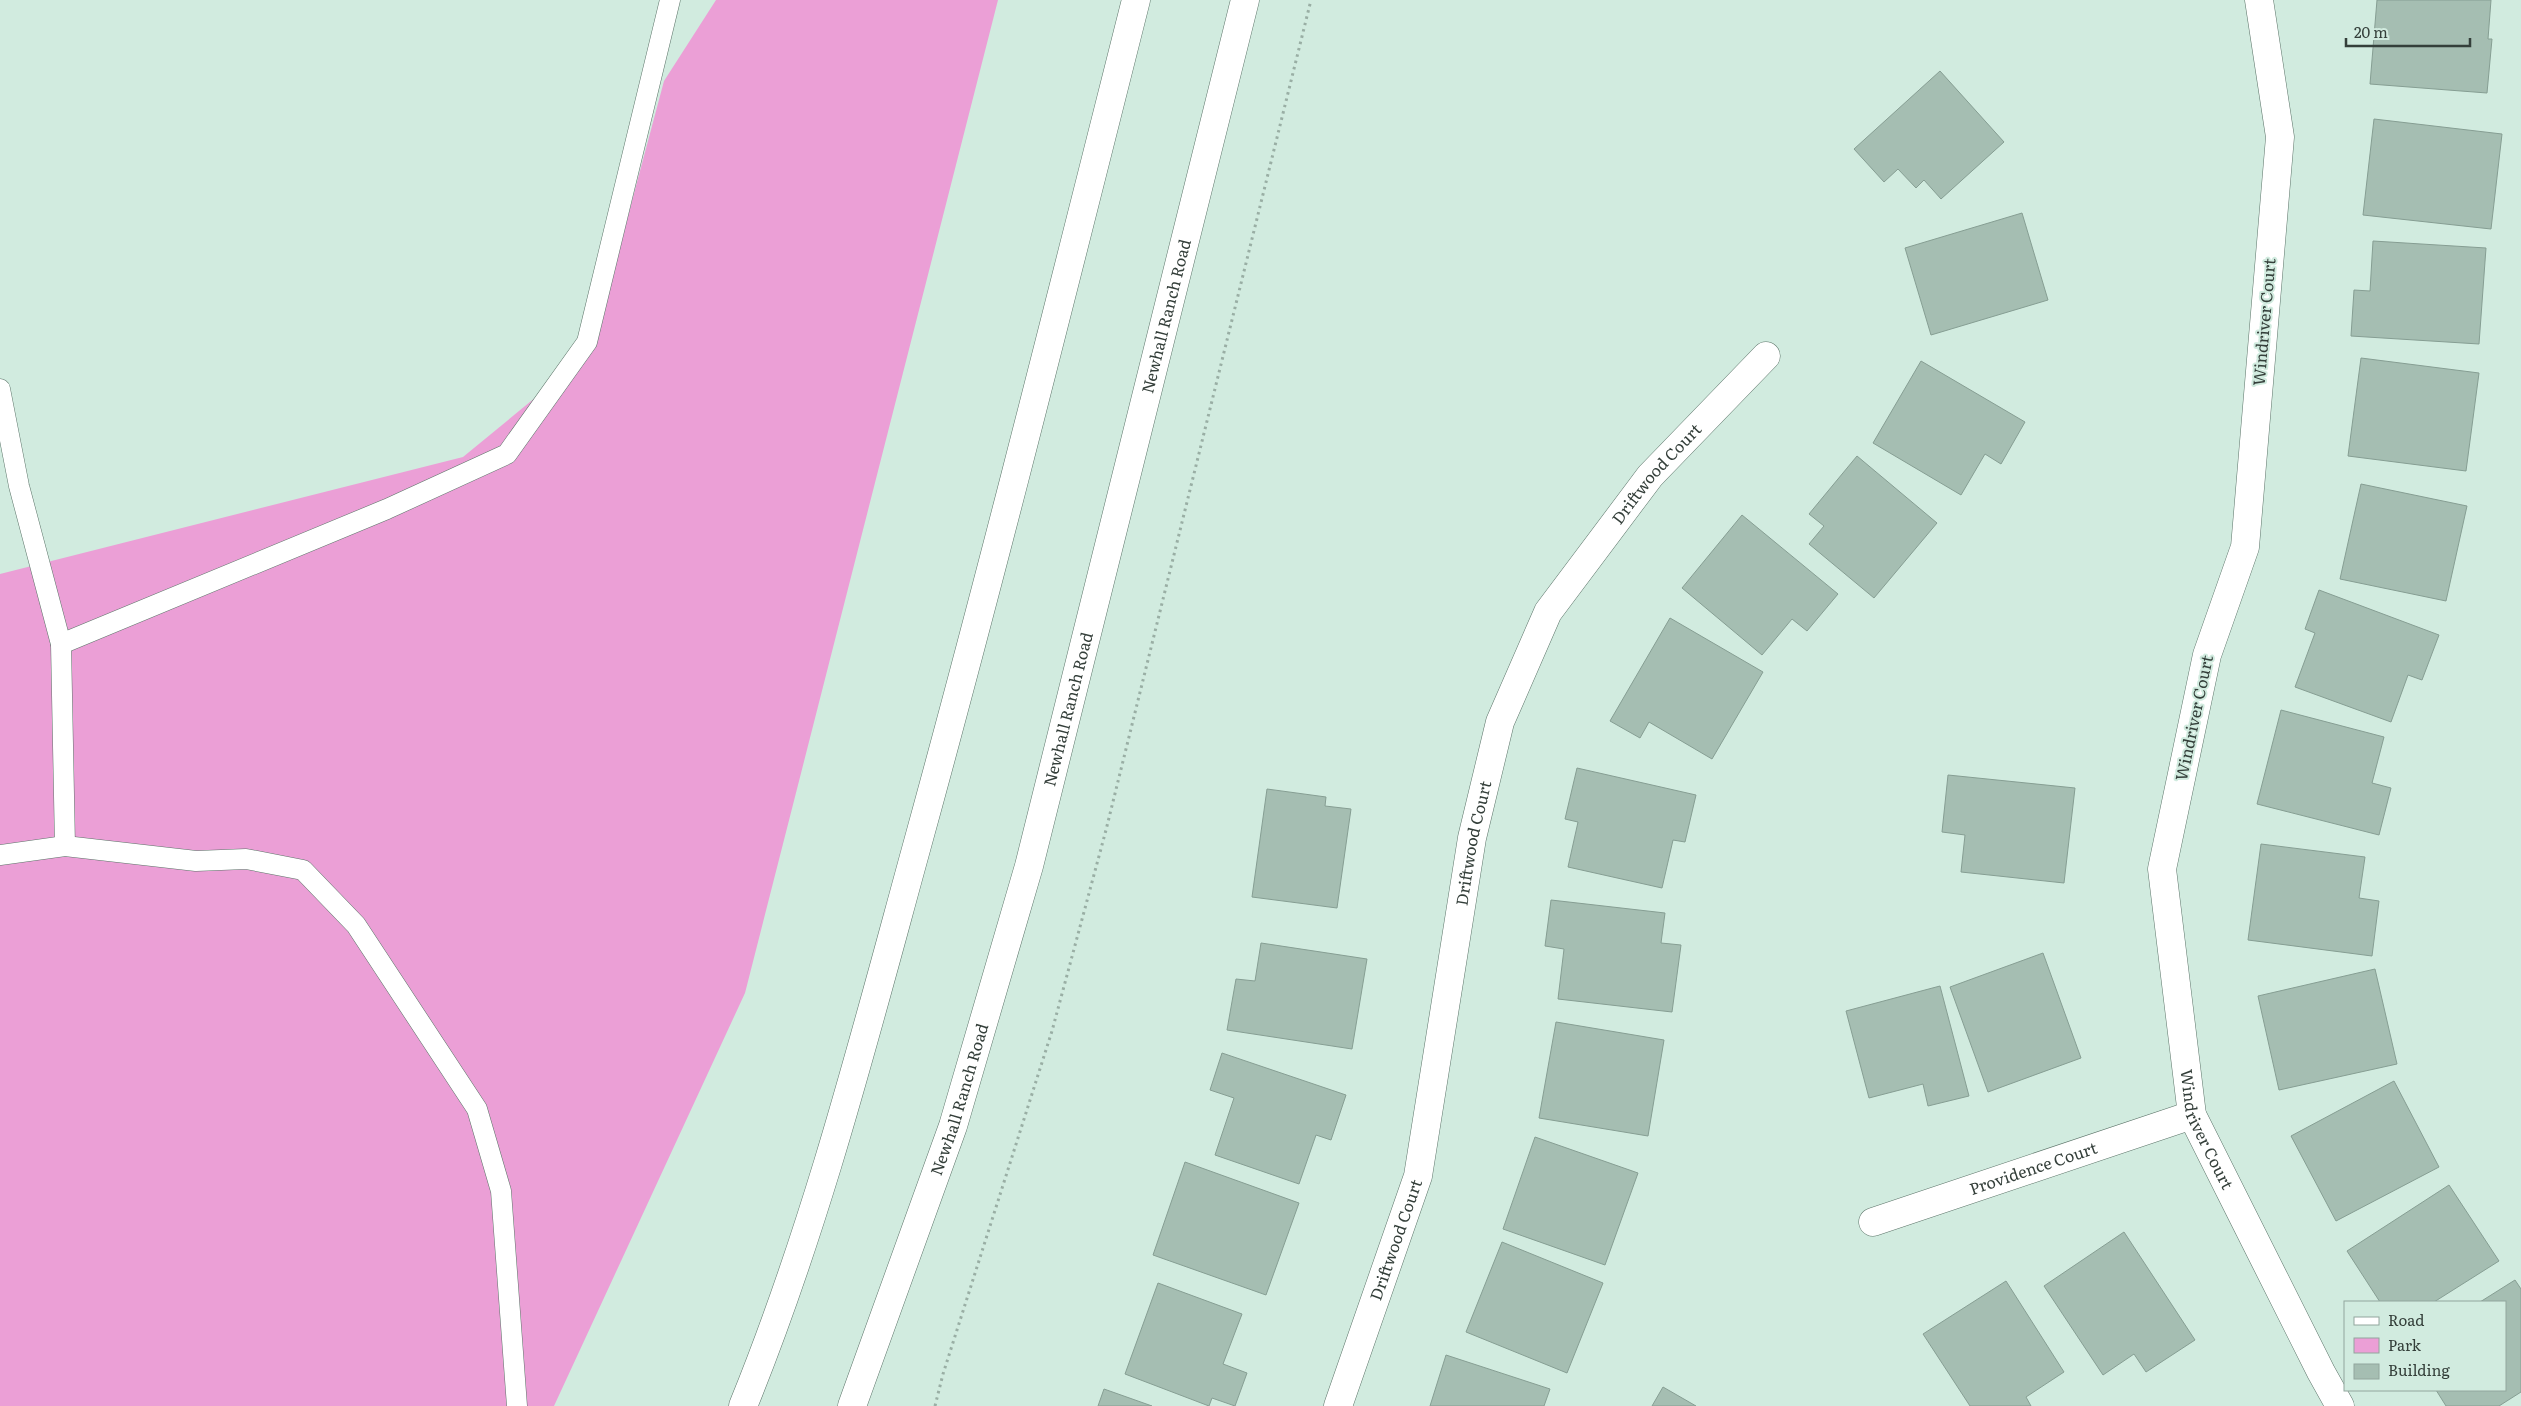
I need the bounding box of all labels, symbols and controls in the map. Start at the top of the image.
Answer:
scale bar [2346,15,2470,47]
text: 20 m [2354,20,2388,43]
street label: Newhall Ranch Road [1134,236,1196,396]
street label: Windriver Court [2245,257,2281,387]
street label: Driftwood Court [1605,417,1706,529]
street label: Newhall Ranch Road [1036,629,1098,789]
street label: Windriver Court [2168,652,2218,783]
street label: Driftwood Court [1448,777,1497,907]
street label: Newhall Ranch Road [923,1020,993,1178]
street label: Windriver Court [2176,1068,2241,1194]
street label: Providence Court [1966,1135,2100,1200]
street label: Driftwood Court [1363,1175,1427,1303]
legend [2344,1301,2506,1391]
text: Road [2388,1308,2424,1331]
text: Park [2388,1333,2422,1356]
text: Building [2388,1358,2450,1381]

